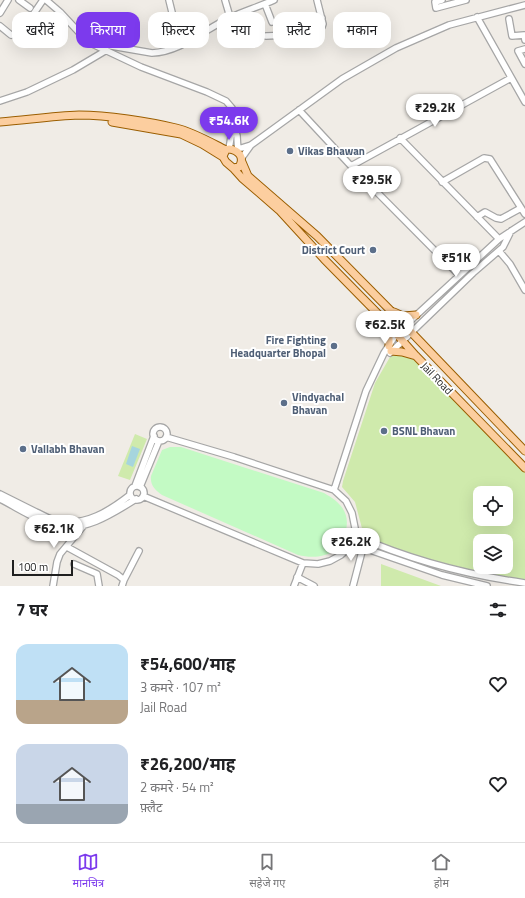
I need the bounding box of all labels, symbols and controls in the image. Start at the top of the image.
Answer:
chip: खरीदें [12,12,68,48]
chip: किराया [76,12,140,48]
chip: फ़िल्टर [148,12,209,48]
chip: नया [217,12,265,48]
chip: फ़्लैट [273,12,325,48]
chip: मकान [333,12,391,48]
pin: ₹29.2K [402,94,468,128]
text: ₹29.2K [415,97,455,117]
pin: ₹54.6K [196,107,262,141]
text: ₹54.6K [209,110,249,130]
place label: Vikas Bhawan [298,143,365,159]
marker: Vikas Bhawan [285,146,295,156]
pin: ₹29.5K [339,166,405,200]
text: ₹29.5K [352,169,392,189]
place label: District Court [302,242,365,258]
pin: ₹51K [432,244,480,278]
marker: District Court [368,245,378,255]
text: ₹51K [441,247,471,267]
pin: ₹62.5K [352,311,418,345]
text: ₹62.5K [365,314,405,334]
place label: Fire Fighting Headquarter Bhopal [230,332,326,361]
marker: Fire Fighting Headquarter Bhopal [329,341,339,351]
street label: Jail Road [417,358,457,398]
place label: Vindyachal Bhavan [292,389,344,418]
marker: Vindyachal Bhavan [279,398,289,408]
place label: BSNL Bhavan [392,423,455,439]
marker: BSNL Bhavan [379,426,389,436]
place label: Vallabh Bhavan [31,441,105,457]
marker: Vallabh Bhavan [18,444,28,454]
map controls [473,486,513,574]
button: locate [473,486,513,526]
pin: ₹62.1K [21,515,87,549]
text: ₹62.1K [34,518,74,538]
pin: ₹26.2K [318,528,384,562]
text: ₹26.2K [331,531,371,551]
button: layers [473,534,513,574]
scale bar [12,558,73,577]
text: 100 m [18,559,48,575]
text: 7 घर [16,597,48,623]
icon: filters [487,599,509,621]
text: ₹54,600/माह [140,651,235,677]
icon: home [48,660,96,708]
icon: heart [487,673,509,695]
text: 3 कमरे · 107 m² [140,677,221,697]
text: Jail Road [140,697,187,717]
text: ₹26,200/माह [140,751,235,777]
icon: home [48,760,96,808]
icon: heart [487,773,509,795]
text: 2 कमरे · 54 m² [140,777,214,797]
text: फ़्लैट [140,797,163,817]
tab: मानचित्र [73,851,104,891]
tab: सहेजे गए [249,851,285,891]
tab: होम [430,851,452,891]

